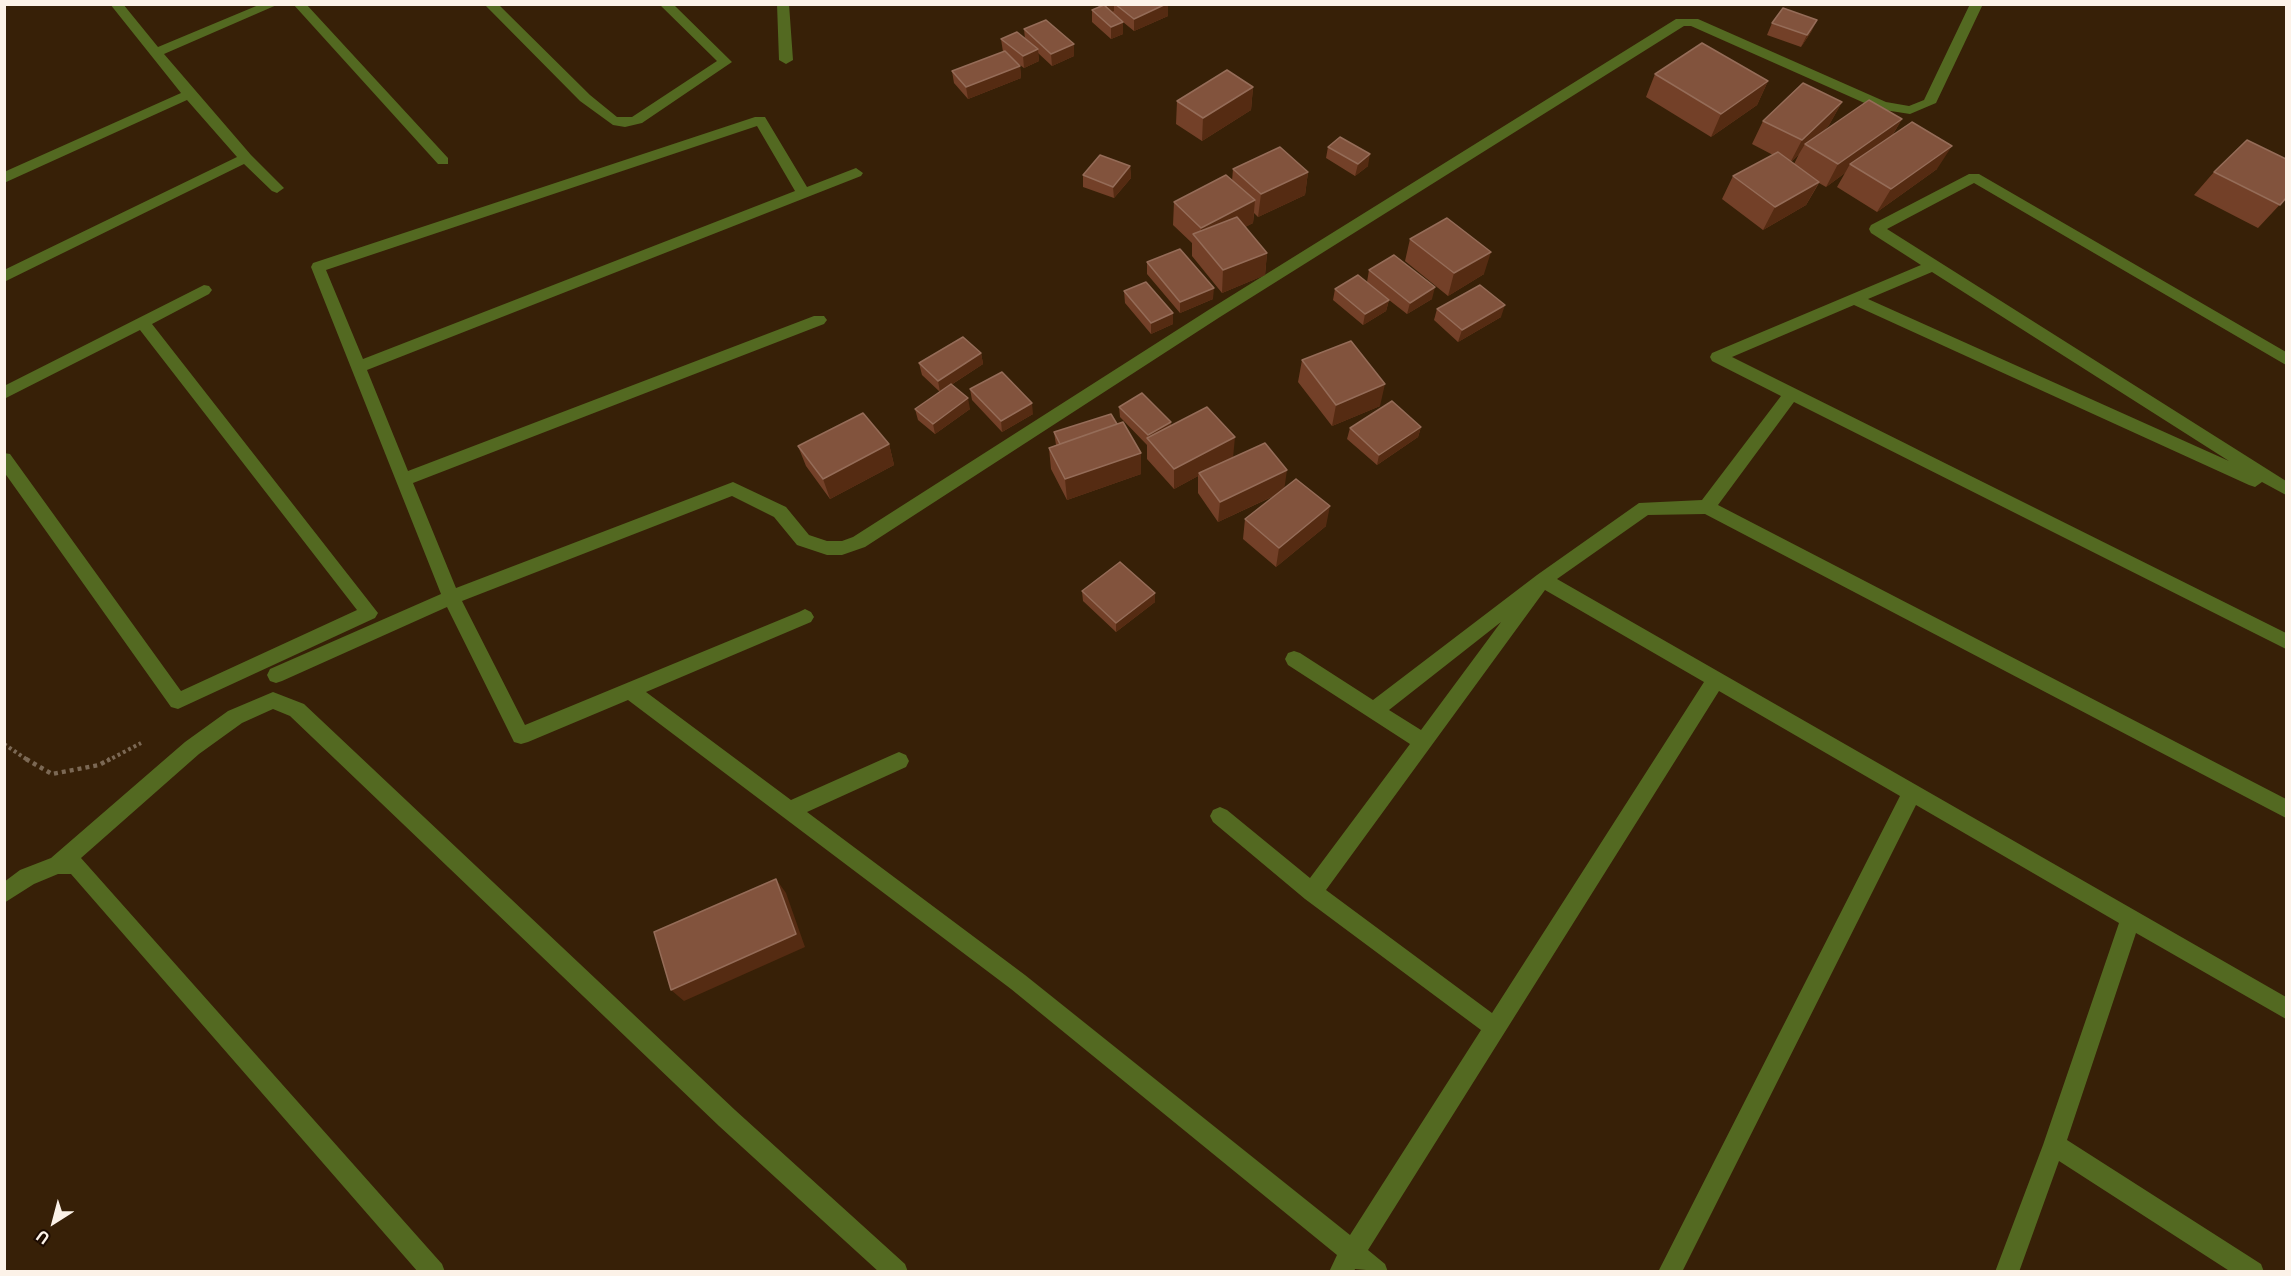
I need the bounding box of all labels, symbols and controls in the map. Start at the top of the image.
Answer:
north arrow [24,1192,84,1252]
text: U [33,1226,53,1248]

